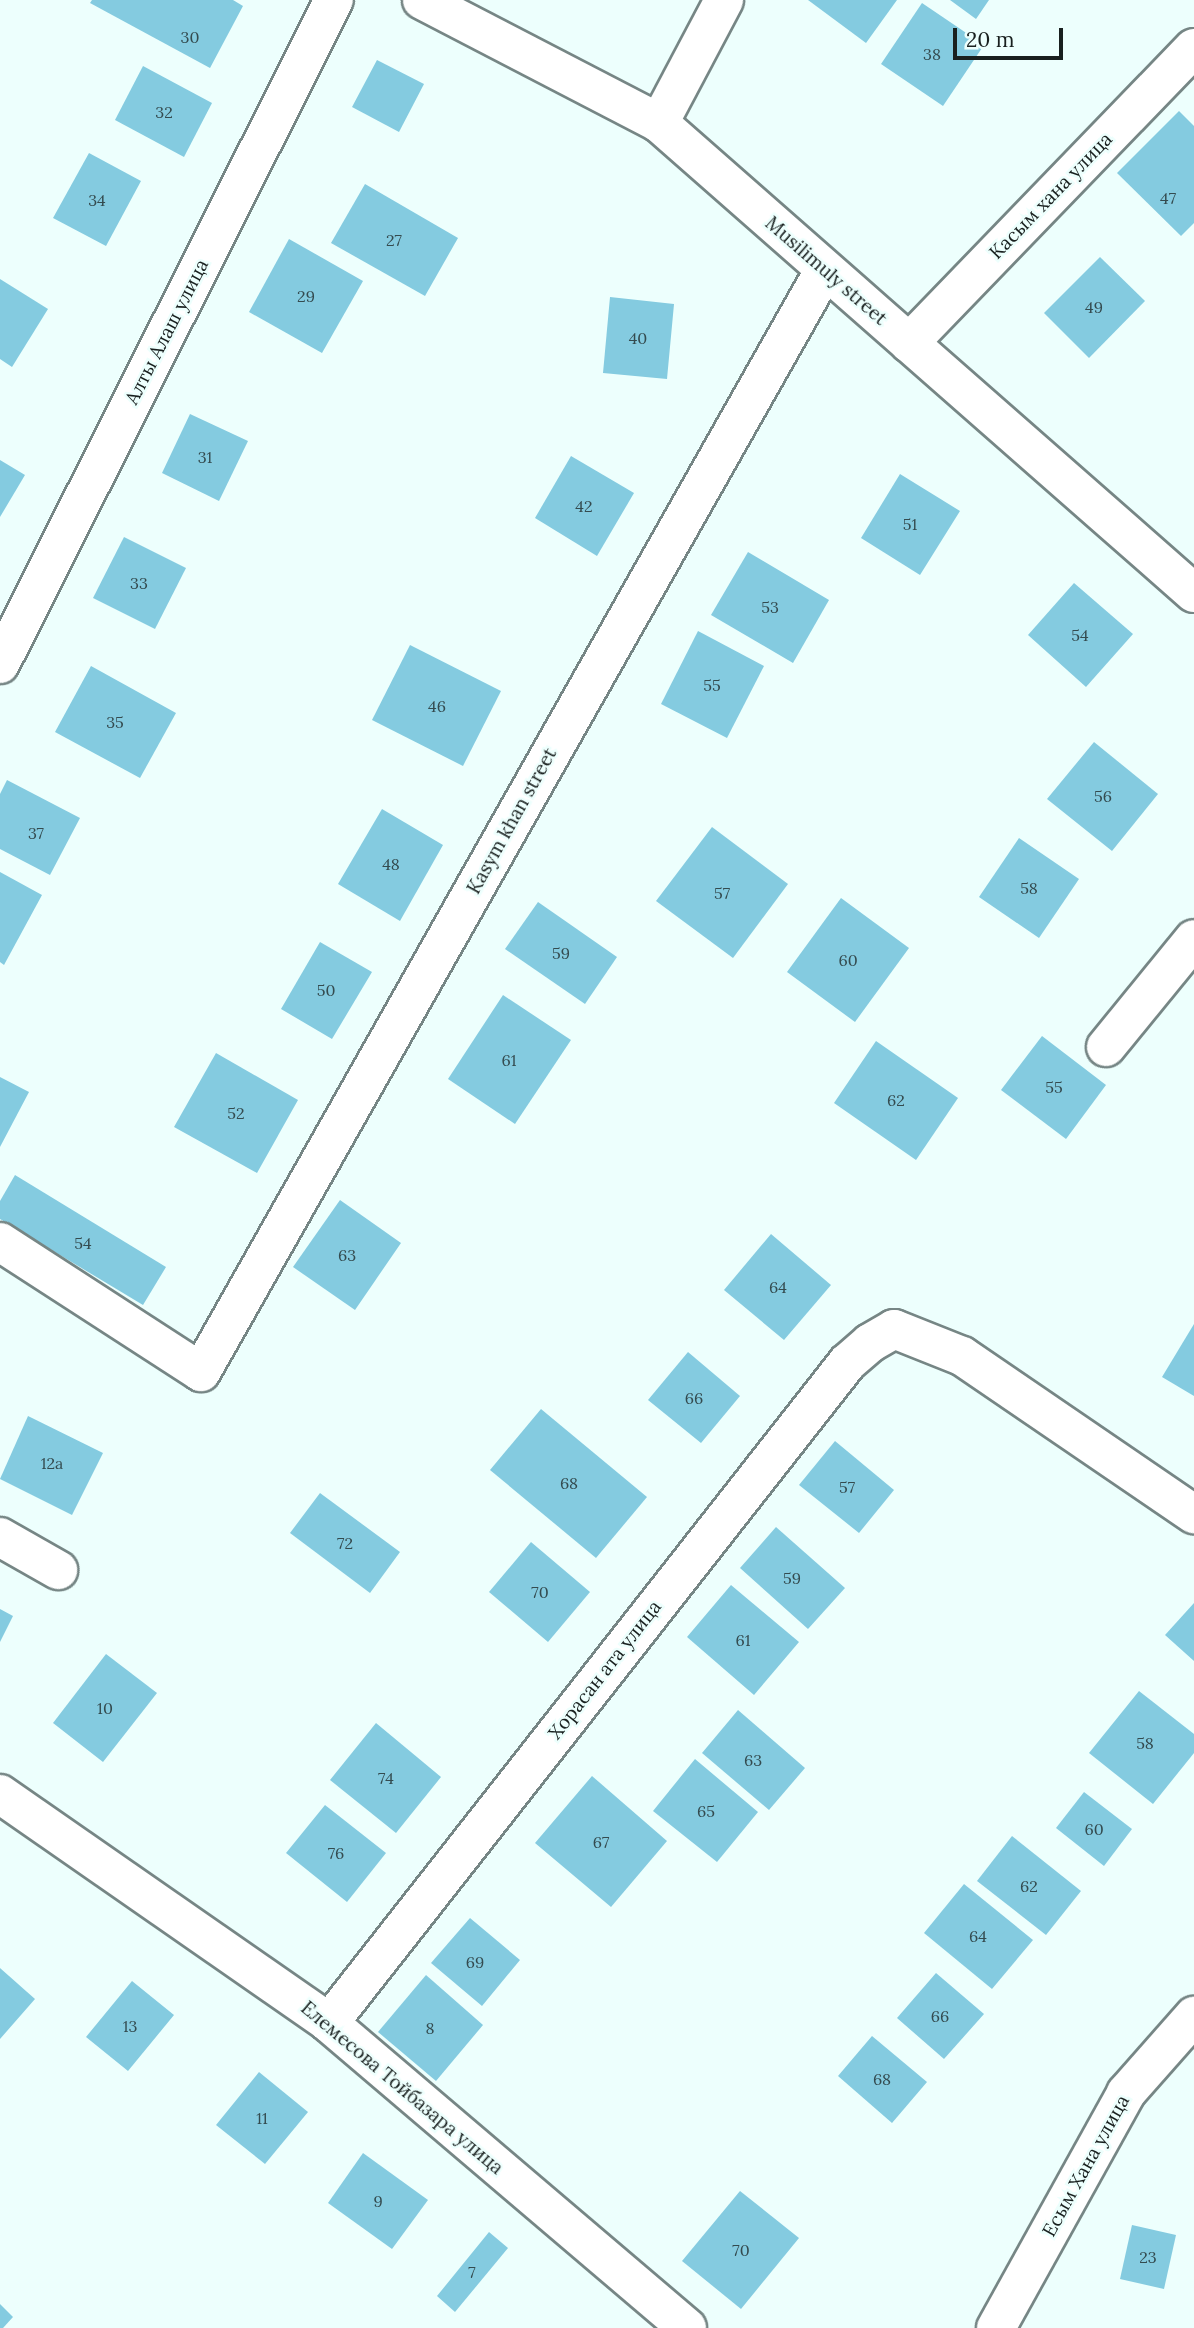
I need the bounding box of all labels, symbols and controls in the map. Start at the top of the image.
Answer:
scale bar [956,14,1066,58]
text: 20 m [966,26,1015,53]
house number: 30 [181,27,199,47]
house number: 38 [923,44,941,64]
house number: 32 [155,102,173,122]
street label: Касым хана улица [985,128,1117,264]
house number: 47 [1160,188,1176,208]
house number: 34 [88,190,106,210]
street label: Musilimuly street [760,212,892,330]
house number: 27 [386,230,402,250]
street label: Алты Алаш улица [121,256,213,408]
house number: 29 [297,286,315,306]
house number: 49 [1085,297,1103,317]
house number: 40 [629,328,647,348]
house number: 31 [198,447,212,467]
house number: 42 [575,496,593,516]
house number: 51 [903,514,917,534]
house number: 33 [130,573,148,593]
house number: 53 [761,597,779,617]
house number: 54 [1071,625,1089,645]
house number: 55 [703,675,721,695]
house number: 46 [428,696,446,716]
house number: 35 [106,712,124,732]
street label: Kasym khan street [462,744,562,898]
house number: 56 [1094,786,1112,806]
house number: 37 [28,823,44,843]
house number: 48 [382,854,400,874]
house number: 58 [1020,878,1038,898]
house number: 57 [714,883,730,903]
house number: 59 [552,943,570,963]
house number: 60 [838,950,858,970]
house number: 50 [317,980,335,1000]
house number: 61 [501,1050,517,1070]
house number: 55 [1045,1077,1063,1097]
house number: 62 [887,1090,905,1110]
house number: 52 [227,1103,245,1123]
house number: 54 [74,1233,92,1253]
house number: 63 [338,1245,356,1265]
house number: 64 [769,1277,787,1297]
house number: 66 [685,1388,703,1408]
house number: 12а [41,1453,63,1473]
house number: 68 [560,1473,578,1493]
house number: 57 [839,1477,855,1497]
house number: 72 [337,1533,353,1553]
house number: 59 [783,1568,801,1588]
house number: 70 [531,1582,549,1602]
street label: Хорасан ата улица [544,1596,666,1744]
house number: 61 [735,1630,751,1650]
house number: 10 [97,1698,113,1718]
house number: 58 [1136,1733,1154,1753]
house number: 63 [744,1750,762,1770]
house number: 74 [378,1768,394,1788]
house number: 65 [697,1801,715,1821]
house number: 60 [1084,1819,1104,1839]
house number: 67 [593,1832,609,1852]
house number: 76 [328,1843,344,1863]
house number: 62 [1020,1876,1038,1896]
house number: 64 [969,1926,987,1946]
house number: 69 [466,1952,484,1972]
street label: Елемесова Тойбазара улица [296,1997,508,2179]
house number: 66 [931,2006,949,2026]
house number: 13 [123,2016,137,2036]
house number: 8 [426,2018,434,2038]
house number: 68 [873,2069,891,2089]
street label: Есым Хана улица [1038,2091,1134,2241]
house number: 11 [256,2108,268,2128]
house number: 9 [373,2191,383,2211]
house number: 70 [732,2240,750,2260]
house number: 23 [1139,2247,1157,2267]
house number: 7 [468,2262,476,2282]

